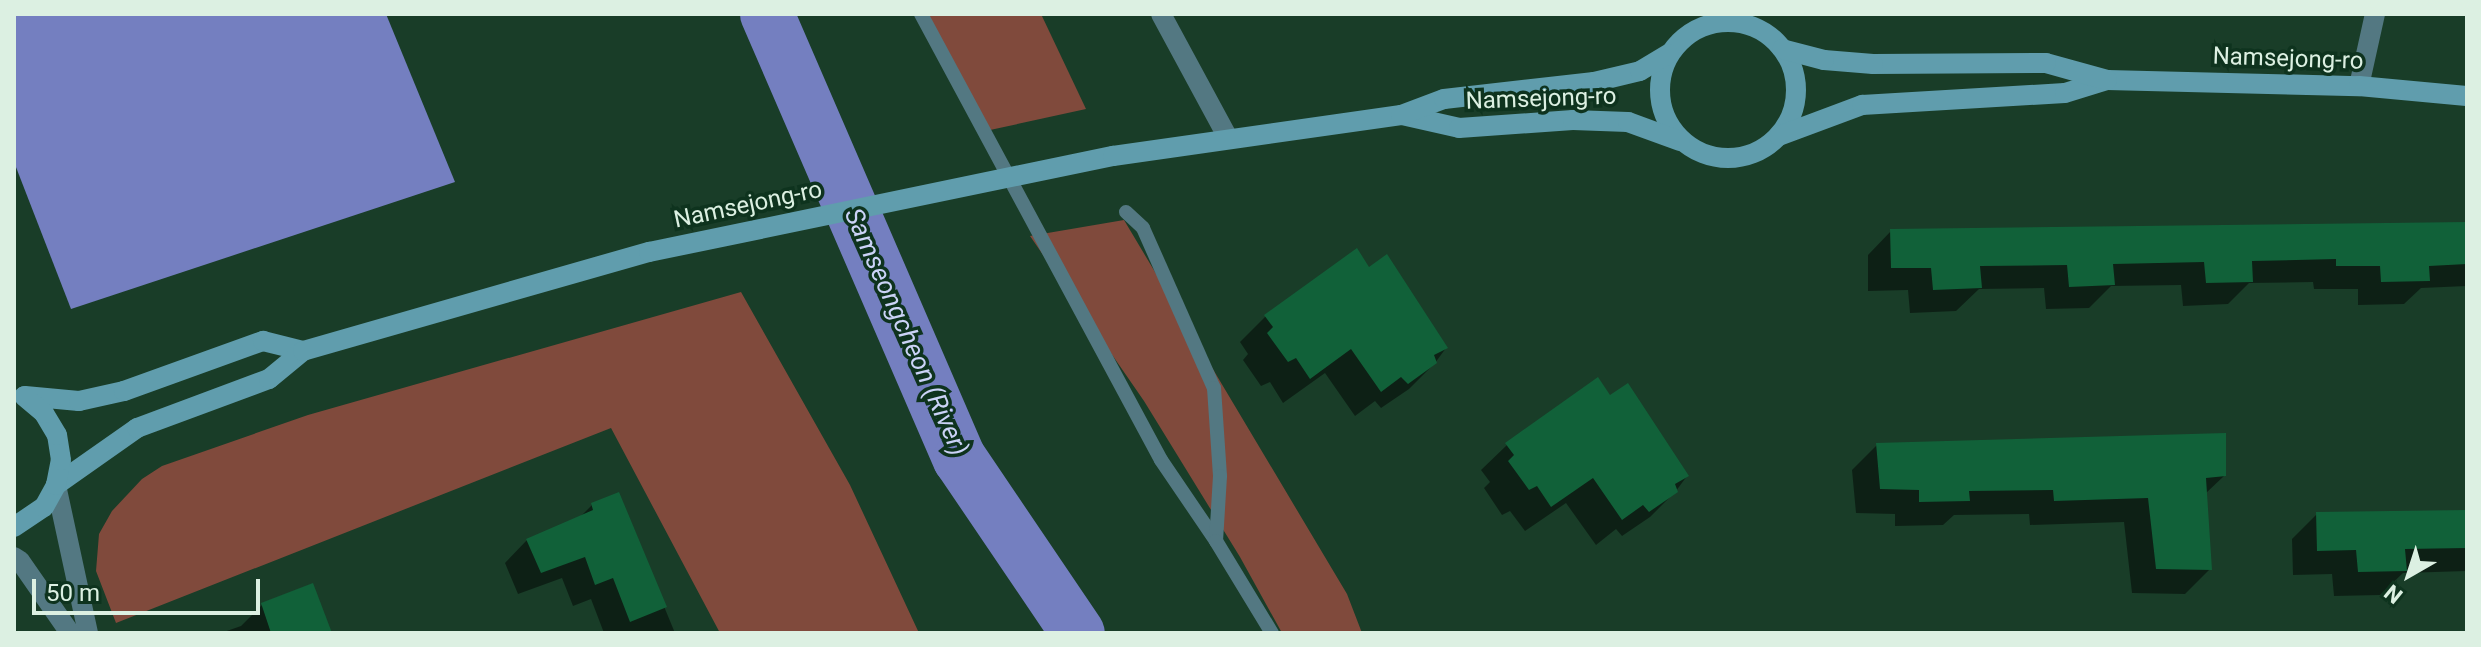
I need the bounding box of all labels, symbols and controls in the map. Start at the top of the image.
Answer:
street label: Namsejong-ro [2212,42,2364,76]
street label: Namsejong-ro [1465,82,1617,116]
street label: Namsejong-ro [671,175,825,235]
water label: Samseongcheon (River) [837,203,975,461]
north arrow [2369,535,2449,615]
scale bar [36,563,264,613]
text: 50 m [46,579,100,607]
text: N [2380,579,2407,609]

